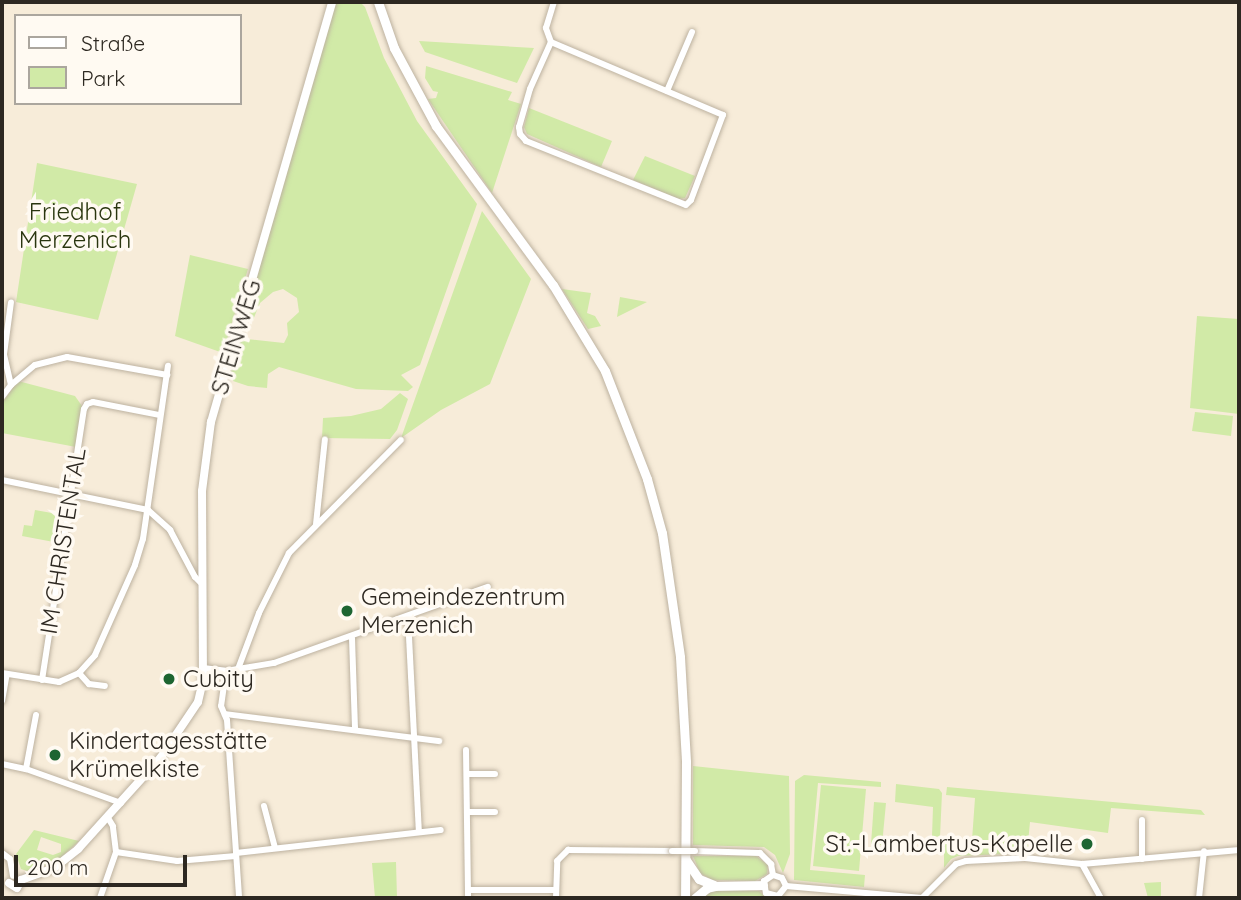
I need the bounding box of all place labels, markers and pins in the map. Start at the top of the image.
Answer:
place label: Gemeindezentrum Merzenich [361,583,565,639]
marker: Gemeindezentrum Merzenich [339,603,355,619]
place label: Cubity [183,665,254,693]
marker: Cubity [161,671,177,687]
place label: Kindertagesstätte Krümelkiste [69,727,267,783]
marker: Kindertagesstätte Krümelkiste [47,747,63,763]
place label: St.-Lambertus-Kapelle [826,830,1073,858]
marker: St.-Lambertus-Kapelle [1079,836,1095,852]

